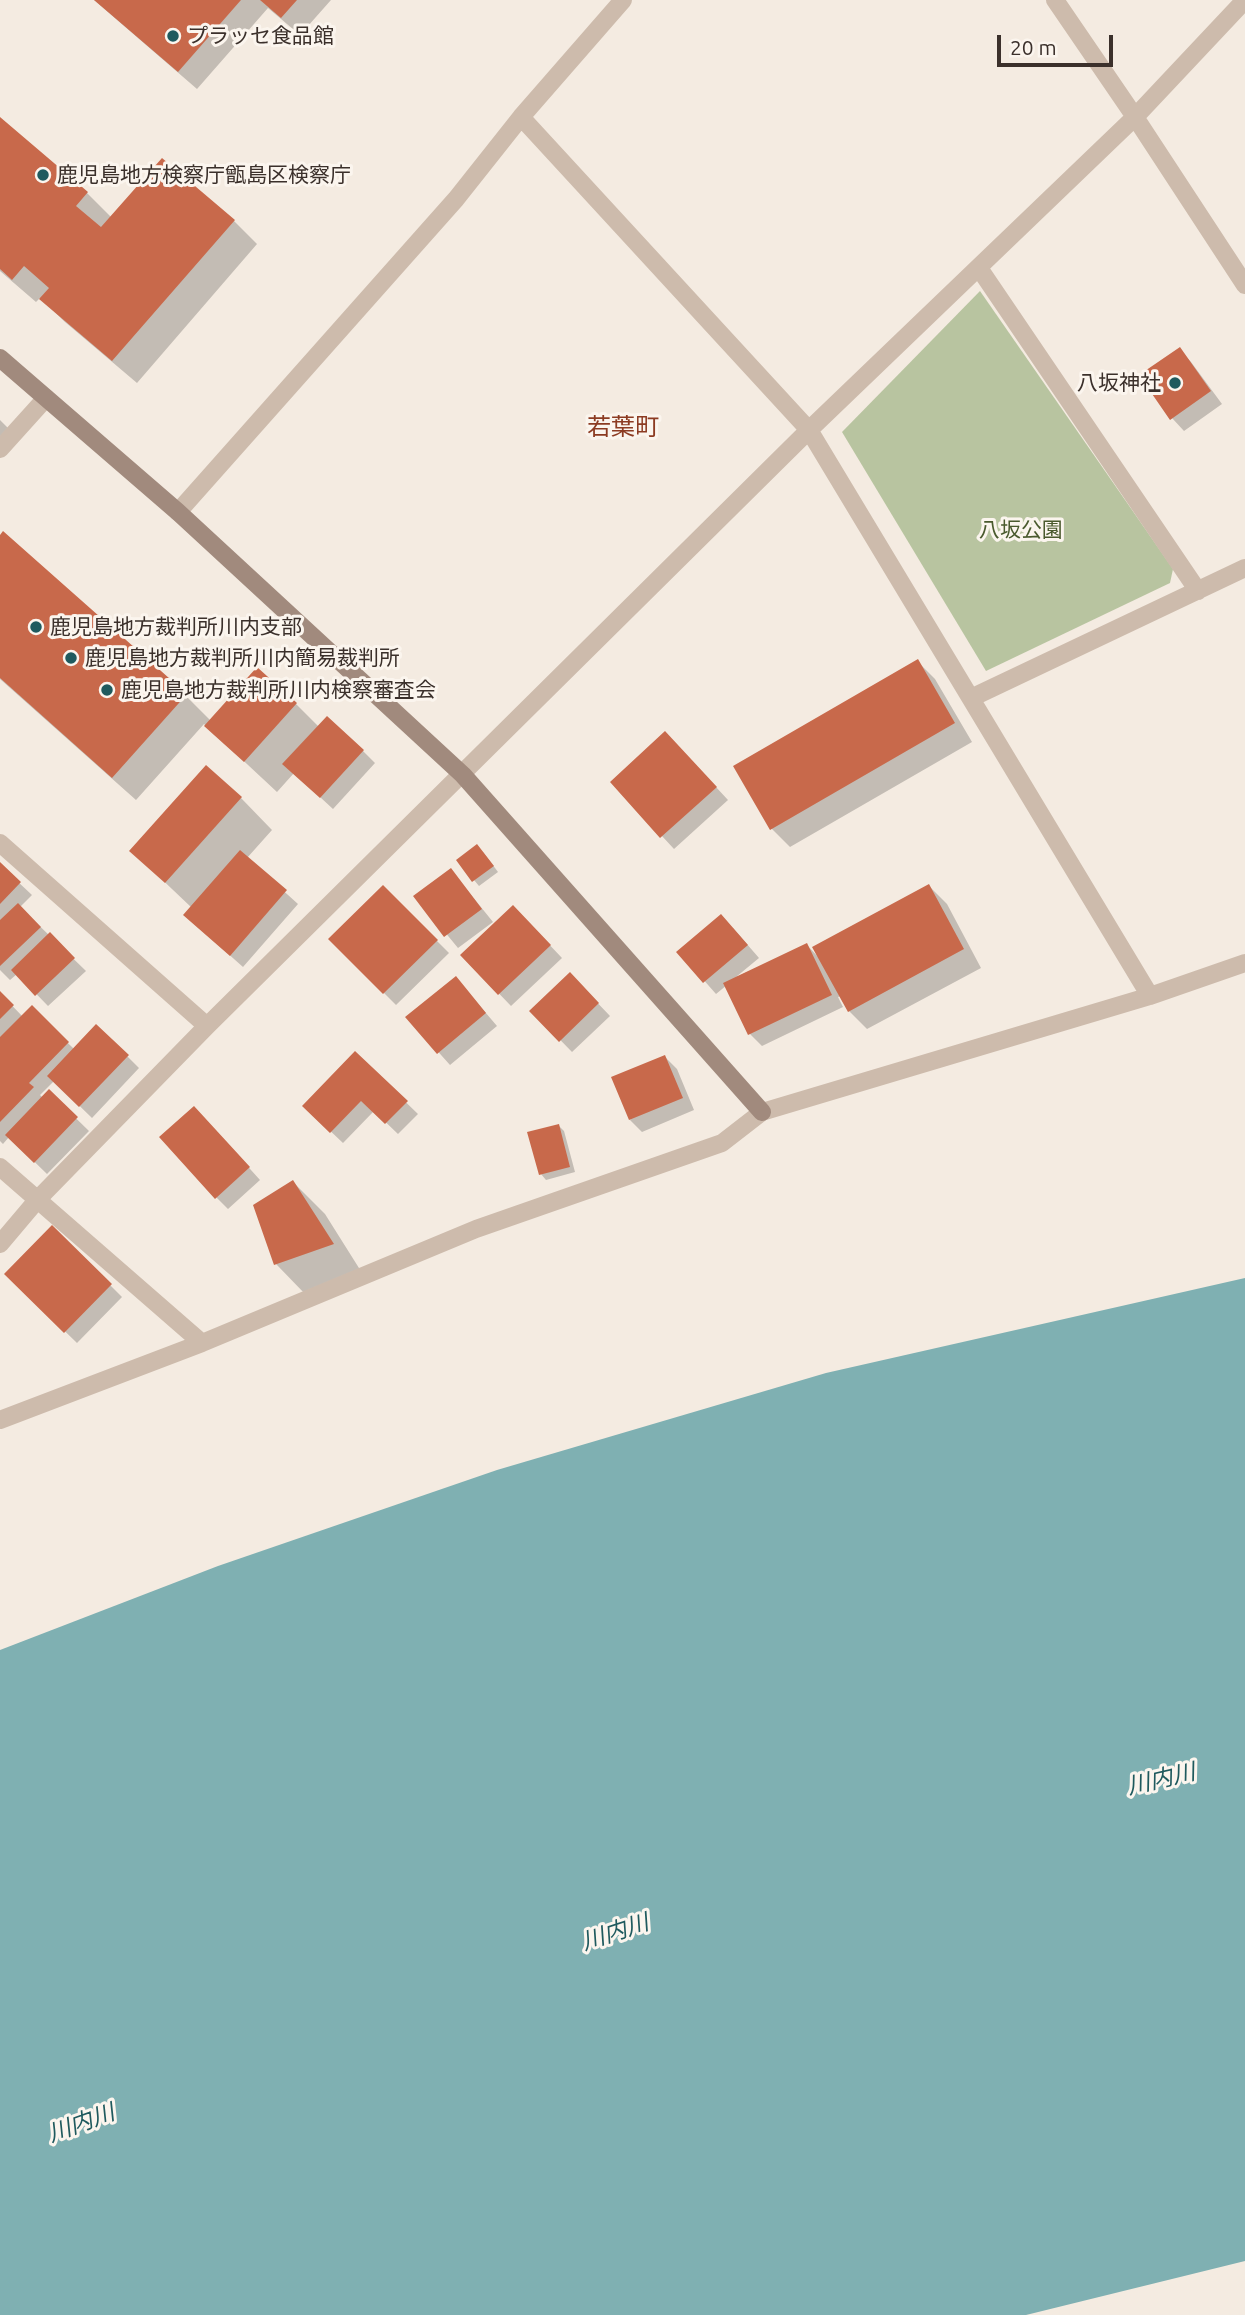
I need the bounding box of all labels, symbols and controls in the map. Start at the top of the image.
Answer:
scale bar [1000,21,1116,65]
place label: プラッセ食品館 [187,23,334,49]
marker: プラッセ食品館 [165,28,181,44]
text: 20 m [1010,35,1057,59]
place label: 鹿児島地方検察庁甑島区検察庁 [57,162,351,188]
marker: 鹿児島地方検察庁甑島区検察庁 [35,167,51,183]
place label: 八坂神社 [1077,370,1161,396]
marker: 八坂神社 [1167,375,1183,391]
district label: 若葉町 [587,413,659,441]
park label: 八坂公園 [979,517,1063,543]
place label: 鹿児島地方裁判所川内支部 [50,614,302,640]
marker: 鹿児島地方裁判所川内支部 [28,619,44,635]
place label: 鹿児島地方裁判所川内簡易裁判所 [85,645,400,671]
marker: 鹿児島地方裁判所川内簡易裁判所 [63,650,79,666]
place label: 鹿児島地方裁判所川内検察審査会 [121,677,436,703]
marker: 鹿児島地方裁判所川内検察審査会 [99,682,115,698]
water label: 川内川 [1124,1758,1198,1800]
water label: 川内川 [578,1908,652,1956]
water label: 川内川 [44,2098,118,2148]

